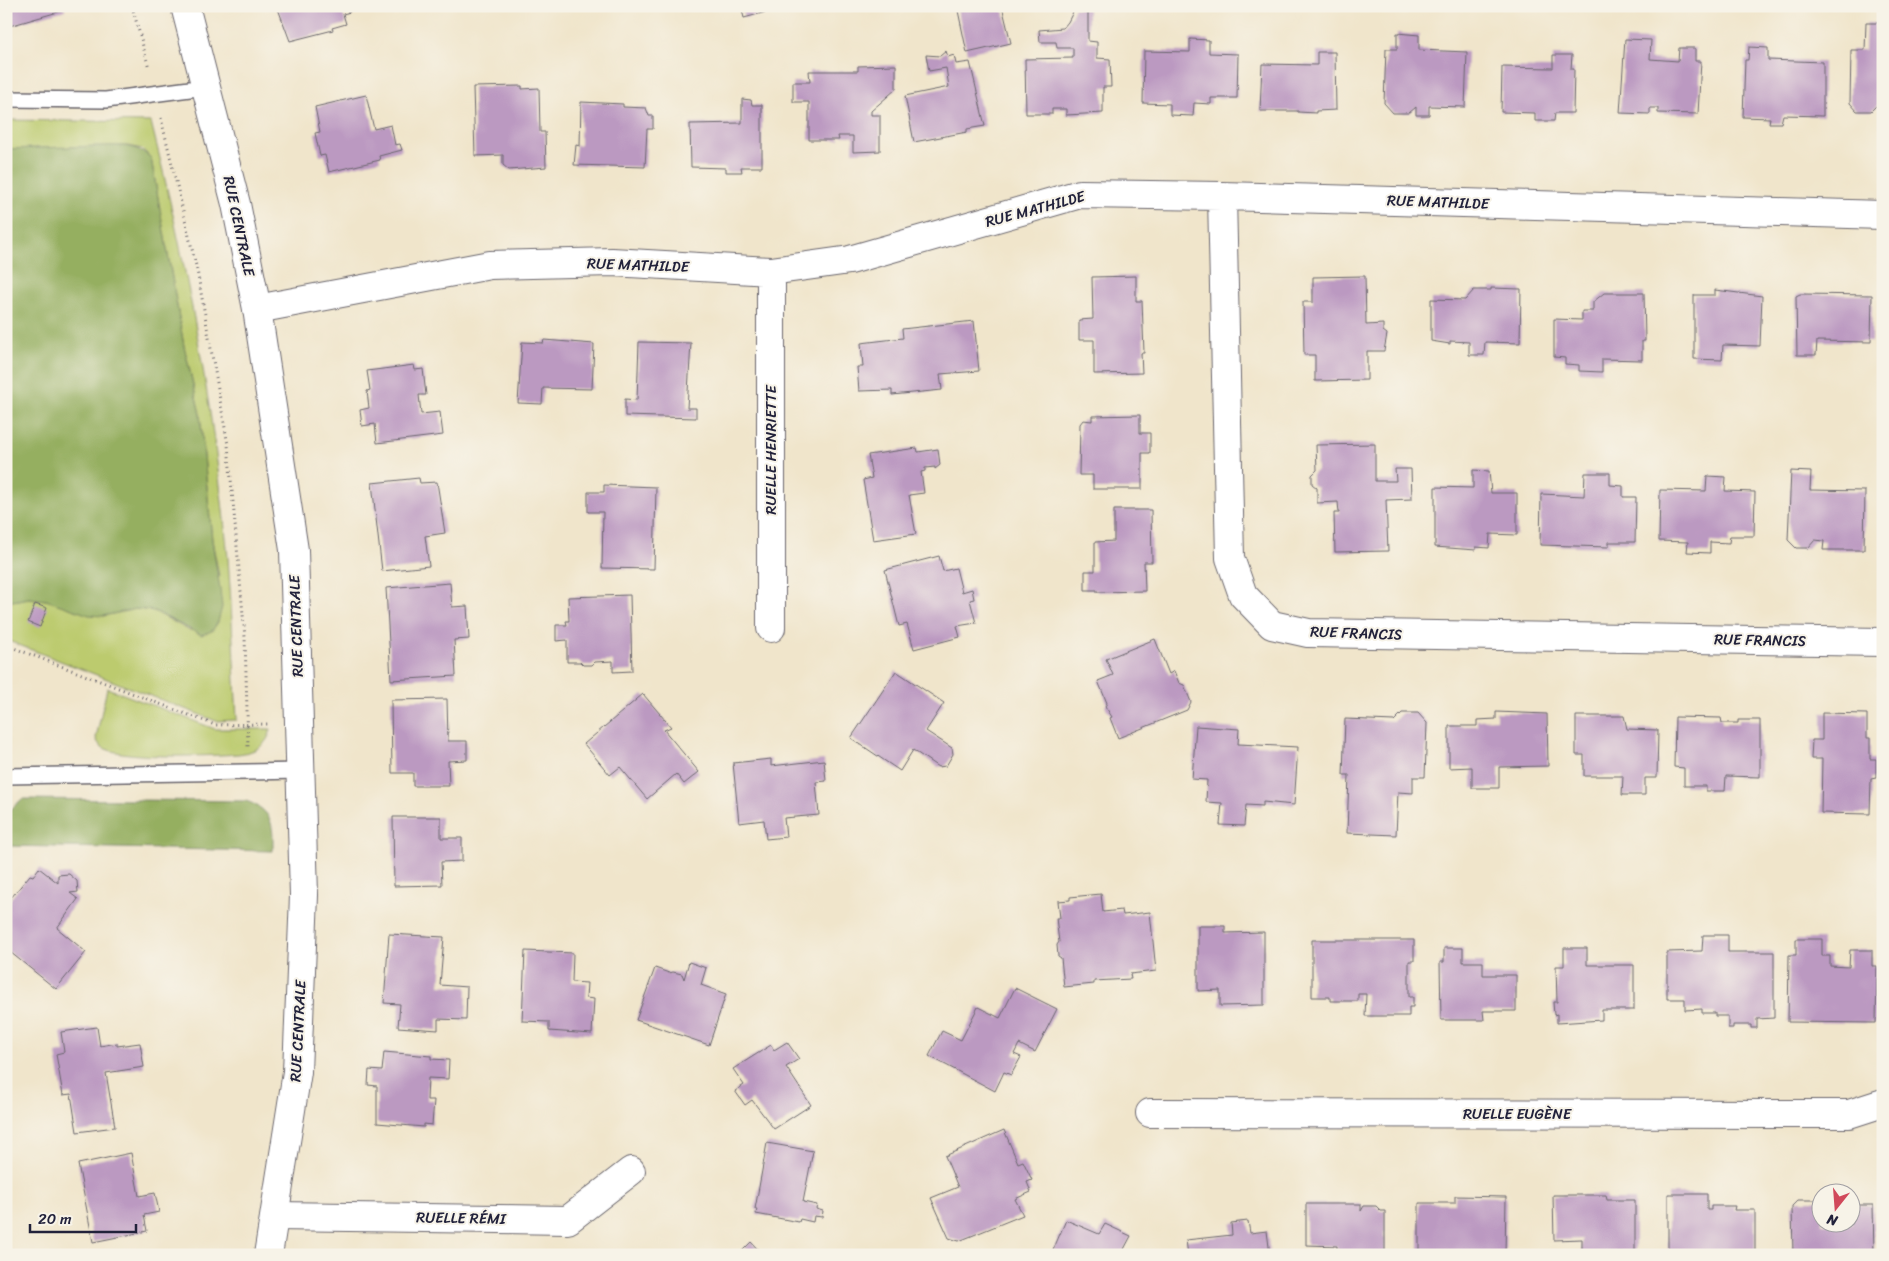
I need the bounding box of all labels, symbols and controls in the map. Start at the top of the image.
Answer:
street label: RUE CENTRALE [216,173,263,280]
street label: RUE MATHILDE [982,183,1089,235]
street label: RUE MATHILDE [1387,187,1491,217]
street label: RUE MATHILDE [587,250,691,280]
street label: RUELLE HENRIETTE [758,384,784,515]
street label: RUE CENTRALE [281,573,311,677]
street label: RUE FRANCIS [1310,618,1402,648]
street label: RUE FRANCIS [1714,626,1806,654]
street label: RUE CENTRALE [282,978,314,1083]
street label: RUELLE EUGÈNE [1463,1101,1573,1127]
north arrow [1812,1184,1862,1234]
scale bar [30,1201,136,1233]
street label: RUELLE RÉMI [416,1204,507,1232]
text: 20 m [38,1206,72,1232]
text: N [1824,1206,1842,1234]

